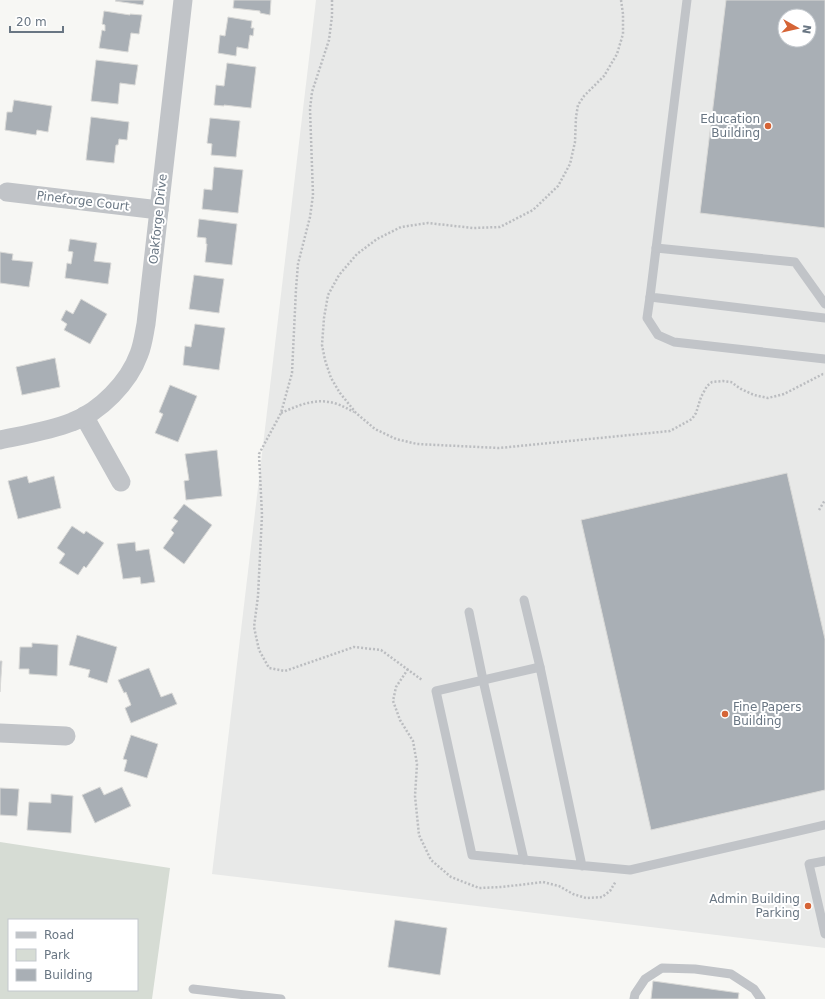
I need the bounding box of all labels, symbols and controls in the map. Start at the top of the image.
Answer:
scale bar [10,8,63,34]
north arrow [777,8,817,48]
text: 20 m [16,15,47,29]
text: N [799,24,813,35]
place label: Education Building [700,112,760,140]
marker: Education Building [763,121,773,131]
street label: Oakforge Drive [146,173,170,265]
street label: Pineforge Court [36,188,130,214]
place label: Fine Papers Building [733,700,801,728]
marker: Fine Papers Building [720,709,730,719]
place label: Admin Building Parking [709,892,800,920]
marker: Admin Building Parking [803,901,813,911]
legend [8,919,138,991]
text: Road [44,928,74,942]
text: Park [44,948,70,962]
text: Building [44,968,93,982]

